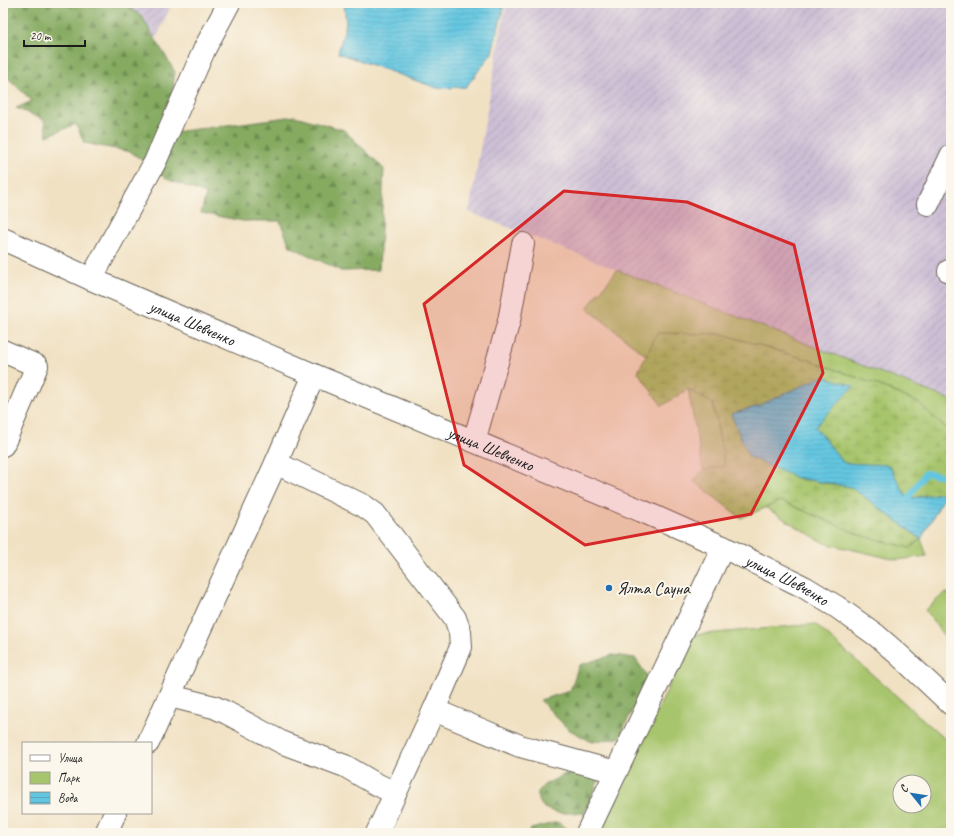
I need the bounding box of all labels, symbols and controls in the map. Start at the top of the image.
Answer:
scale bar [24,22,85,48]
text: 20 m [30,28,52,44]
street label: улица Шевченко [145,295,239,351]
street label: улица Шевченко [444,421,538,476]
street label: улица Шевченко [741,549,833,610]
place label: Ялта Сауна [617,578,691,599]
marker: Ялта Сауна [604,583,614,593]
legend [22,742,152,814]
text: Улица [58,750,83,766]
text: Парк [58,770,81,786]
north arrow [892,774,932,814]
text: С [896,782,912,795]
text: Вода [58,790,79,806]

